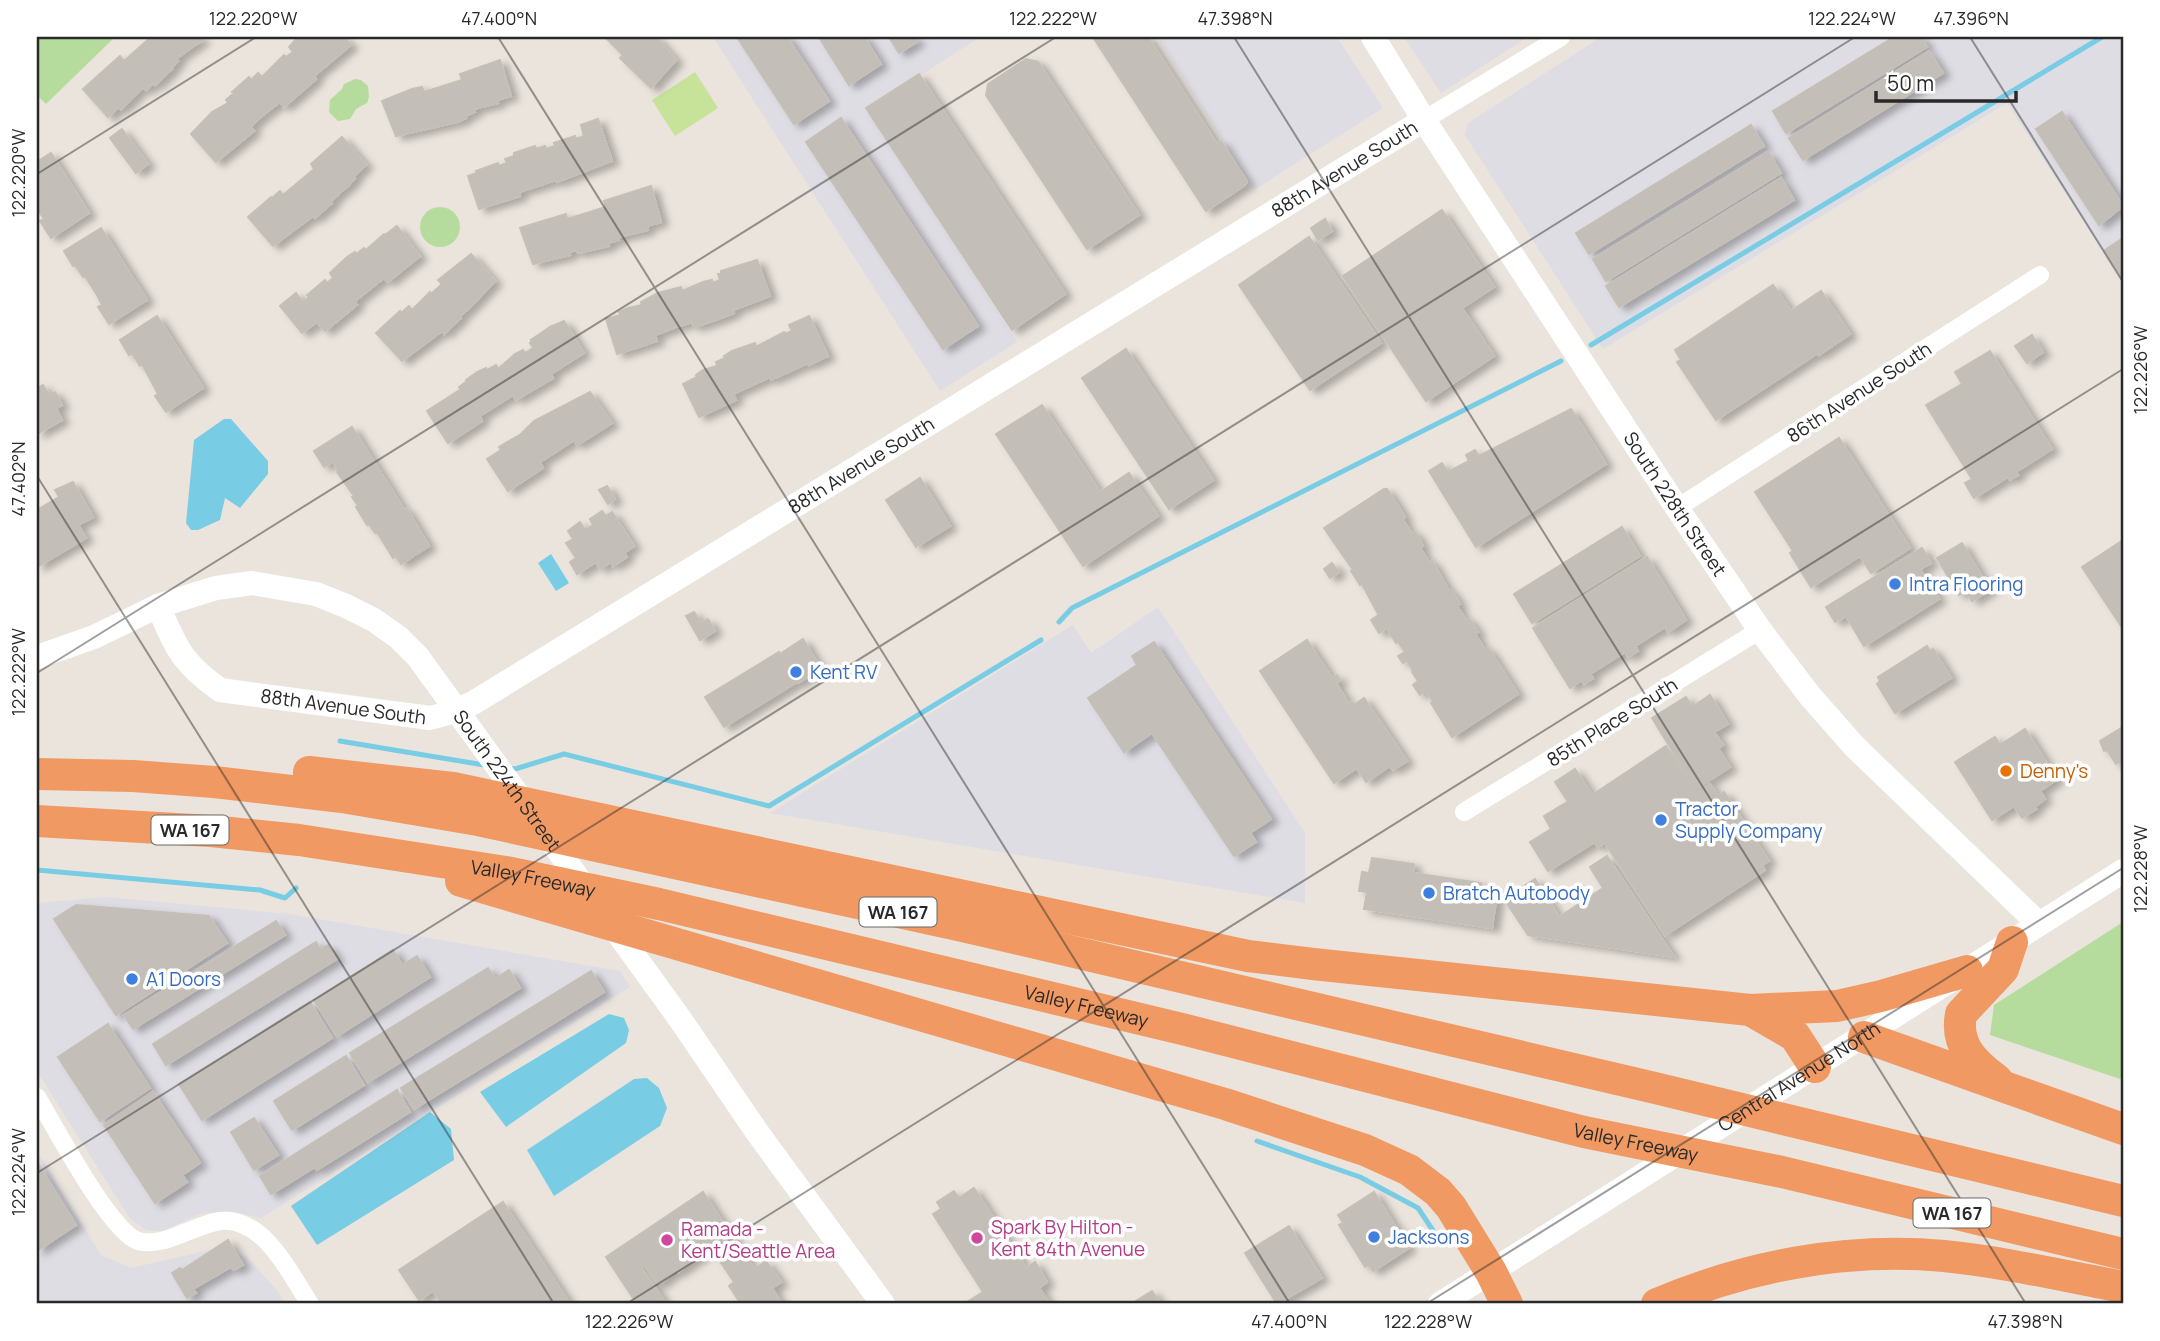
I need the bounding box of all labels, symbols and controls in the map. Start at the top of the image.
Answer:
text: 122.220°W [209,6,297,30]
text: 47.400°N [461,6,537,30]
text: 122.222°W [1009,6,1097,30]
text: 47.398°N [1197,6,1273,30]
text: 122.224°W [1808,6,1896,30]
text: 47.396°N [1933,6,2009,30]
scale bar [1876,60,2016,104]
text: 50 m [1887,69,1934,97]
street label: 88th Avenue South [1266,114,1422,224]
text: 122.220°W [6,129,30,217]
text: 122.226°W [2128,325,2152,414]
street label: 86th Avenue South [1782,335,1936,449]
street label: 88th Avenue South [783,410,939,520]
street label: South 228th Street [1618,427,1732,581]
text: 47.402°N [6,441,30,517]
place label: Intra Flooring [1909,571,2023,597]
marker: Intra Flooring [1887,576,1903,592]
text: 122.222°W [6,628,30,716]
place label: Kent RV [810,659,878,685]
marker: Kent RV [788,664,804,680]
street label: 85th Place South [1542,671,1682,773]
street label: 88th Avenue South [259,683,428,730]
street label: South 224th Street [447,705,567,856]
place label: Denny's [2020,758,2088,784]
marker: Denny's [1998,763,2014,779]
place label: Tractor Supply Company [1675,796,1822,844]
marker: Tractor Supply Company [1653,812,1669,828]
road number: WA 167 [152,816,228,844]
text: 122.228°W [2128,825,2152,913]
street label: Valley Freeway [469,854,598,903]
place label: Bratch Autobody [1443,880,1590,906]
marker: Bratch Autobody [1421,885,1437,901]
road number: WA 167 [860,897,936,926]
place label: A1 Doors [146,966,221,992]
marker: A1 Doors [124,971,140,987]
street label: Valley Freeway [1022,979,1151,1034]
street label: Central Avenue North [1713,1015,1885,1138]
street label: Valley Freeway [1570,1117,1701,1168]
text: 122.224°W [6,1128,30,1216]
road number: WA 167 [1913,1198,1990,1228]
place label: Spark By Hilton - Kent 84th Avenue [991,1214,1145,1262]
place label: Ramada - Kent/Seattle Area [681,1216,835,1264]
place label: Jacksons [1388,1224,1470,1250]
marker: Jacksons [1366,1229,1382,1245]
marker: Spark By Hilton - Kent 84th Avenue [969,1230,985,1246]
marker: Ramada - Kent/Seattle Area [659,1232,675,1248]
text: 122.226°W [585,1309,674,1333]
text: 47.400°N [1251,1309,1327,1333]
text: 122.228°W [1384,1309,1472,1333]
text: 47.398°N [1987,1309,2063,1333]

